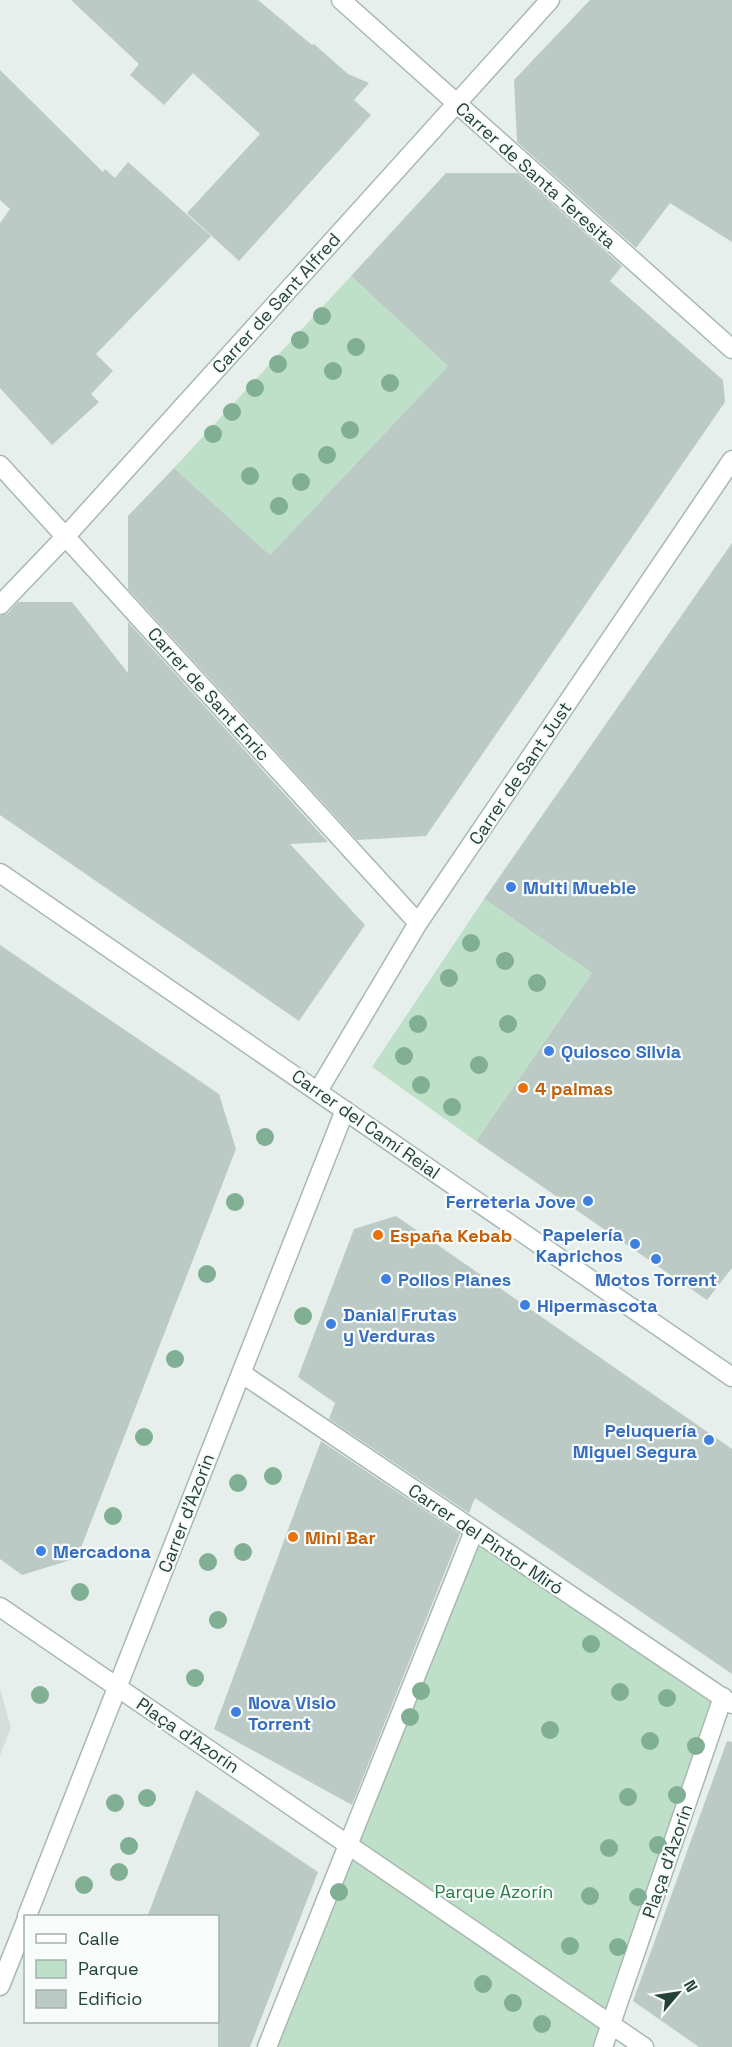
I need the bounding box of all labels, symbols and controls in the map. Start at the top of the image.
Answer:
street label: Carrer de Santa Teresita [451,97,621,253]
street label: Carrer de Sant Alfred [207,228,345,378]
street label: Carrer de Sant Enric [143,622,275,766]
street label: Carrer de Sant Just [464,697,576,849]
place label: Multi Mueble [523,876,636,899]
marker: Multi Mueble [504,880,518,894]
place label: Quiosco Silvia [561,1040,682,1063]
marker: Quiosco Silvia [542,1044,556,1058]
street label: Carrer del Camí Reial [287,1064,445,1184]
place label: 4 palmas [535,1077,613,1100]
marker: 4 palmas [516,1081,530,1095]
place label: Ferreteria Jove [446,1190,576,1213]
marker: Ferreteria Jove [581,1194,595,1208]
place label: Papelería Kaprichos [536,1223,624,1267]
place label: España Kebab [390,1224,512,1247]
marker: España Kebab [371,1228,385,1242]
marker: Papelería Kaprichos [628,1237,642,1251]
marker: Motos Torrent [649,1252,663,1266]
place label: Pollos Planes [398,1268,511,1291]
place label: Motos Torrent [595,1268,717,1291]
marker: Pollos Planes [379,1272,393,1286]
place label: Hipermascota [537,1294,658,1317]
marker: Hipermascota [518,1298,532,1312]
place label: Danial Frutas y Verduras [343,1303,457,1347]
marker: Danial Frutas y Verduras [324,1317,338,1331]
place label: Peluquería Miguel Segura [573,1419,698,1463]
marker: Peluquería Miguel Segura [702,1433,716,1447]
street label: Carrer d'Azorin [153,1450,219,1576]
street label: Carrer del Pintor Miró [404,1478,568,1600]
place label: Mini Bar [305,1526,376,1549]
marker: Mini Bar [286,1530,300,1544]
place label: Mercadona [53,1540,151,1563]
marker: Mercadona [34,1544,48,1558]
place label: Nova Visio Torrent [248,1691,336,1735]
street label: Plaça d'Azorín [132,1692,244,1778]
marker: Nova Visio Torrent [229,1705,243,1719]
street label: Plaça d'Azorín [637,1801,697,1921]
park label: Parque Azorín [435,1880,553,1903]
legend [24,1915,219,2023]
text: Calle [78,1927,119,1950]
text: Parque [78,1957,139,1980]
north arrow [648,1963,708,2023]
text: N [679,1976,702,1996]
text: Edificio [78,1987,142,2010]

